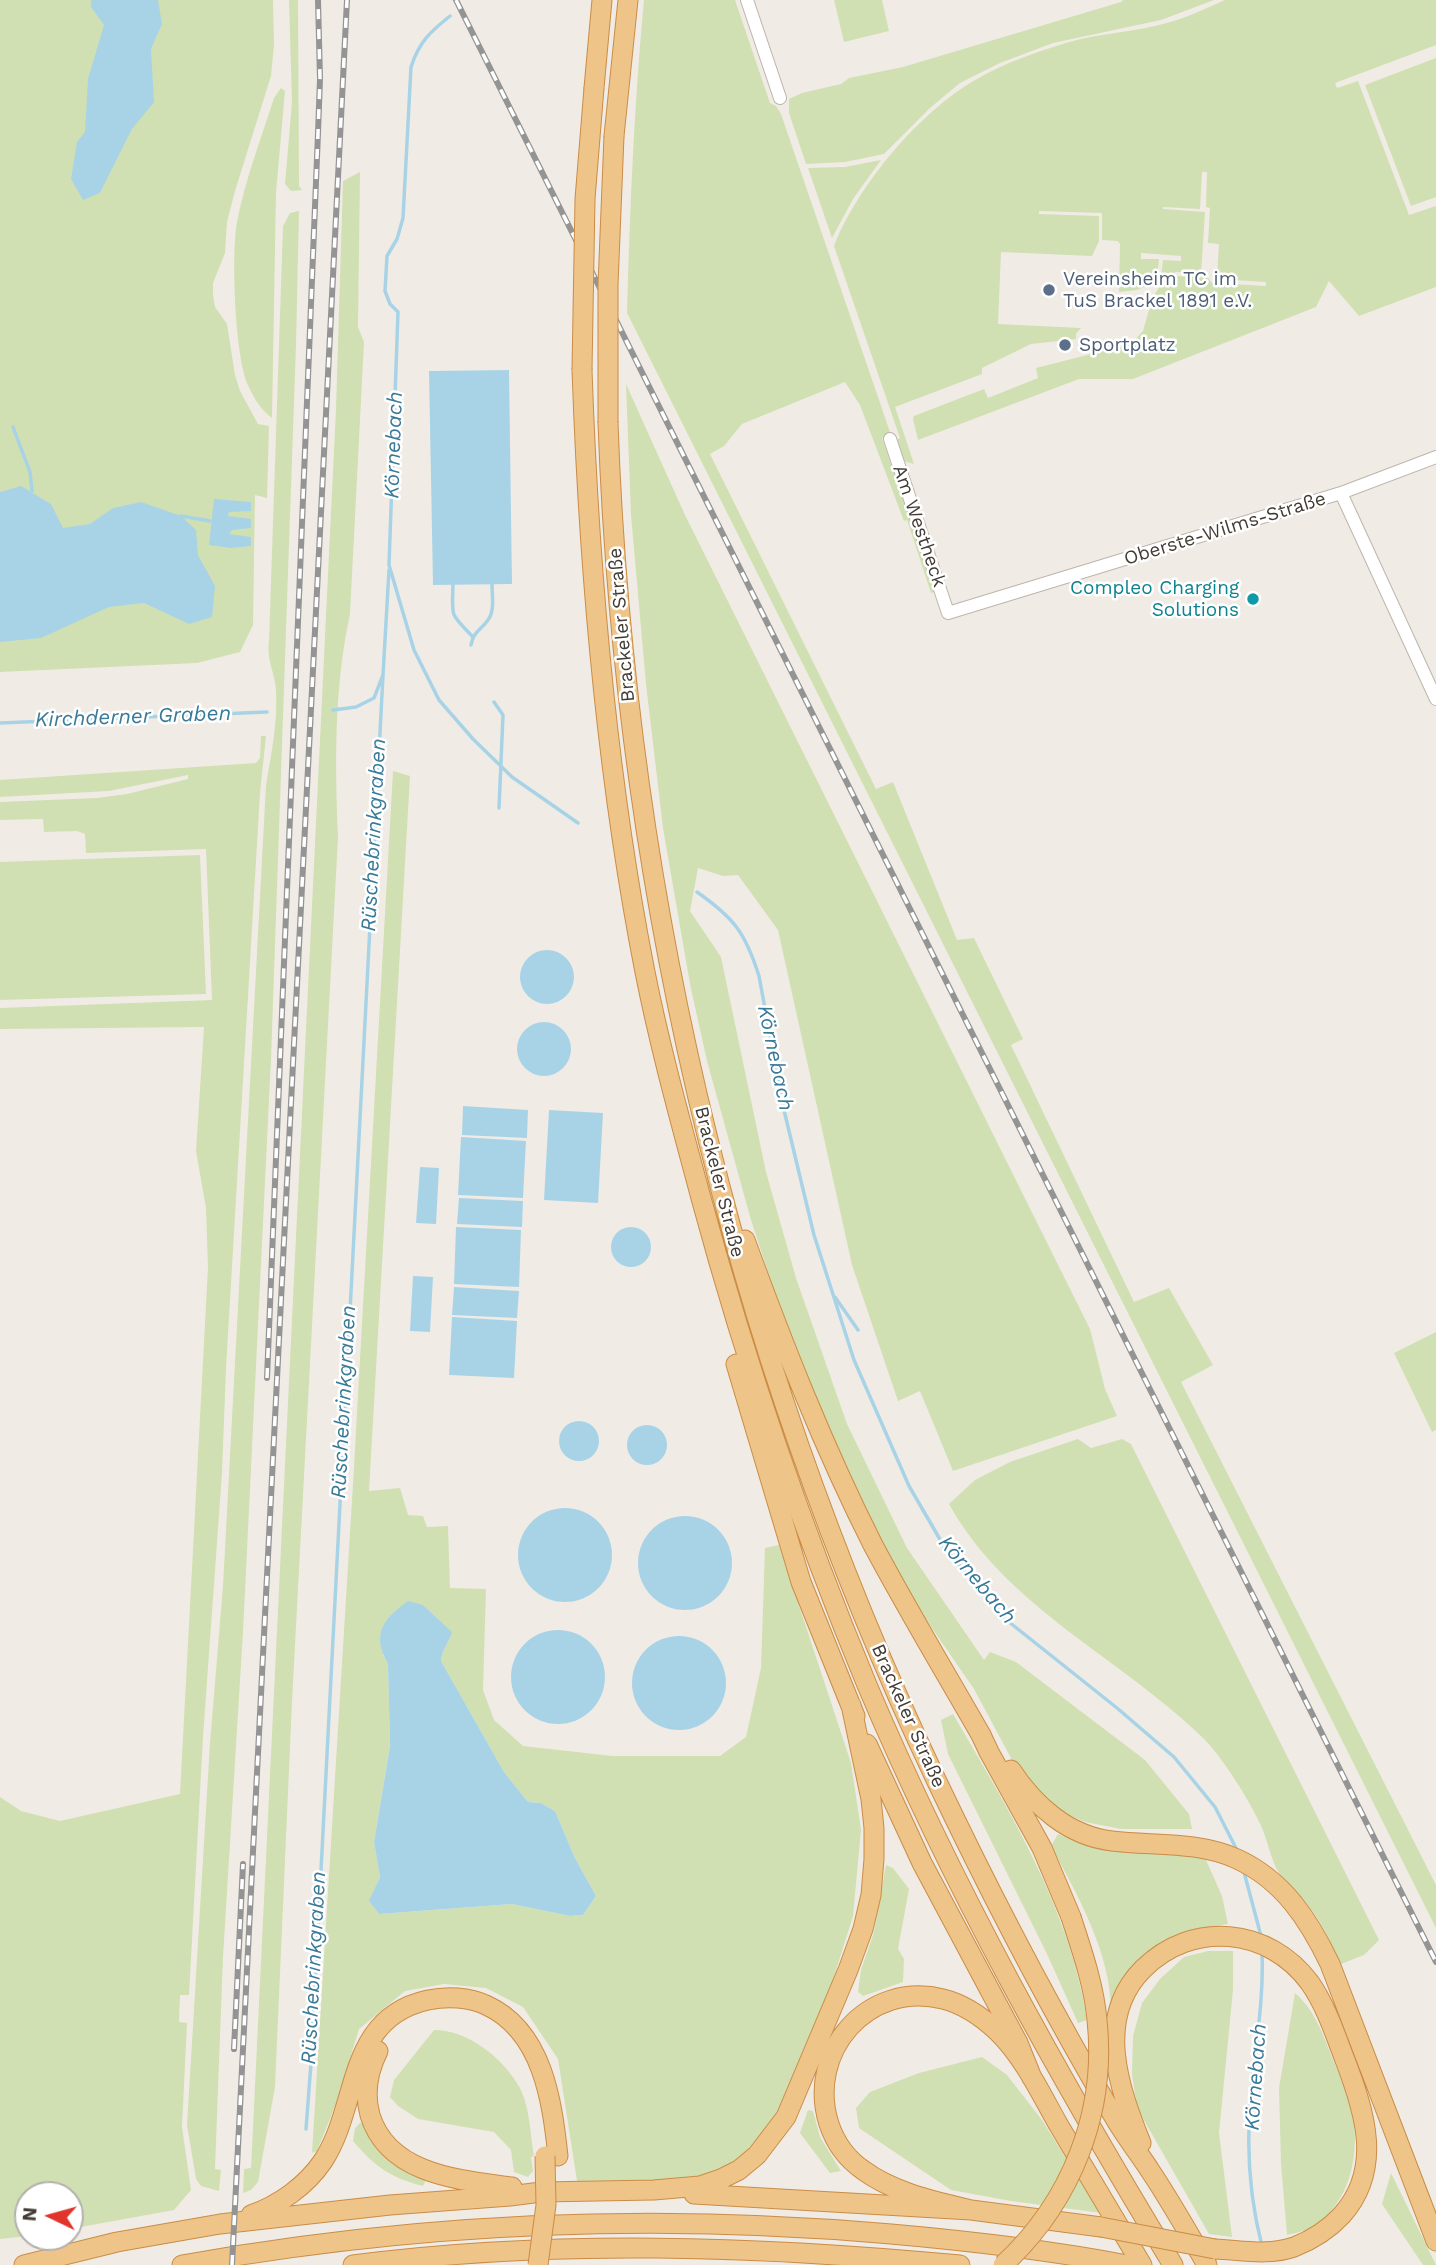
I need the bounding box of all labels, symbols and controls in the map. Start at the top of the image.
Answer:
place label: Vereinsheim TC im TuS Brackel 1891 e.V. [1063,268,1252,312]
marker: Vereinsheim TC im TuS Brackel 1891 e.V. [1041,282,1057,298]
place label: Sportplatz [1079,334,1176,356]
marker: Sportplatz [1057,337,1073,353]
water label: Körnebach [380,391,408,499]
street label: Am Westheck [887,462,951,590]
street label: Oberste-Wilms-Straße [1121,487,1329,571]
street label: Brackeler Straße [604,547,640,703]
place label: Compleo Charging Solutions [1070,577,1239,621]
marker: Compleo Charging Solutions [1245,591,1261,607]
water label: Kirchderner Graben [34,701,232,733]
water label: Rüschebrinkgraben [356,738,392,932]
water label: Körnebach [752,1003,798,1113]
street label: Brackeler Straße [689,1104,749,1260]
water label: Rüschebrinkgraben [326,1305,362,1499]
water label: Körnebach [933,1531,1021,1629]
street label: Brackeler Straße [866,1641,950,1791]
water label: Rüschebrinkgraben [296,1871,332,2065]
water label: Körnebach [1240,2023,1272,2131]
north arrow [14,2181,84,2251]
text: N [18,2206,42,2222]

